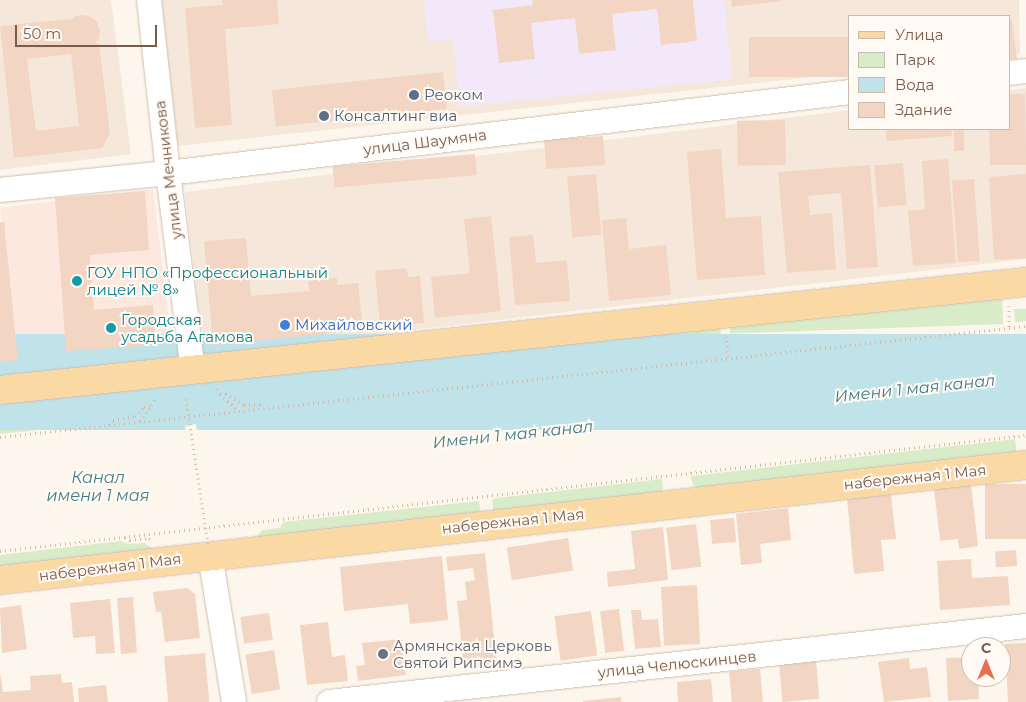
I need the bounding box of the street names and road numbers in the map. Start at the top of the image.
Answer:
street label: улица Мечникова [151,100,185,240]
street label: улица Шаумяна [362,126,488,158]
street label: набережная 1 Мая [843,461,987,493]
street label: набережная 1 Мая [441,505,585,537]
street label: набережная 1 Мая [38,549,182,585]
street label: улица Челюскинцев [597,647,757,681]

